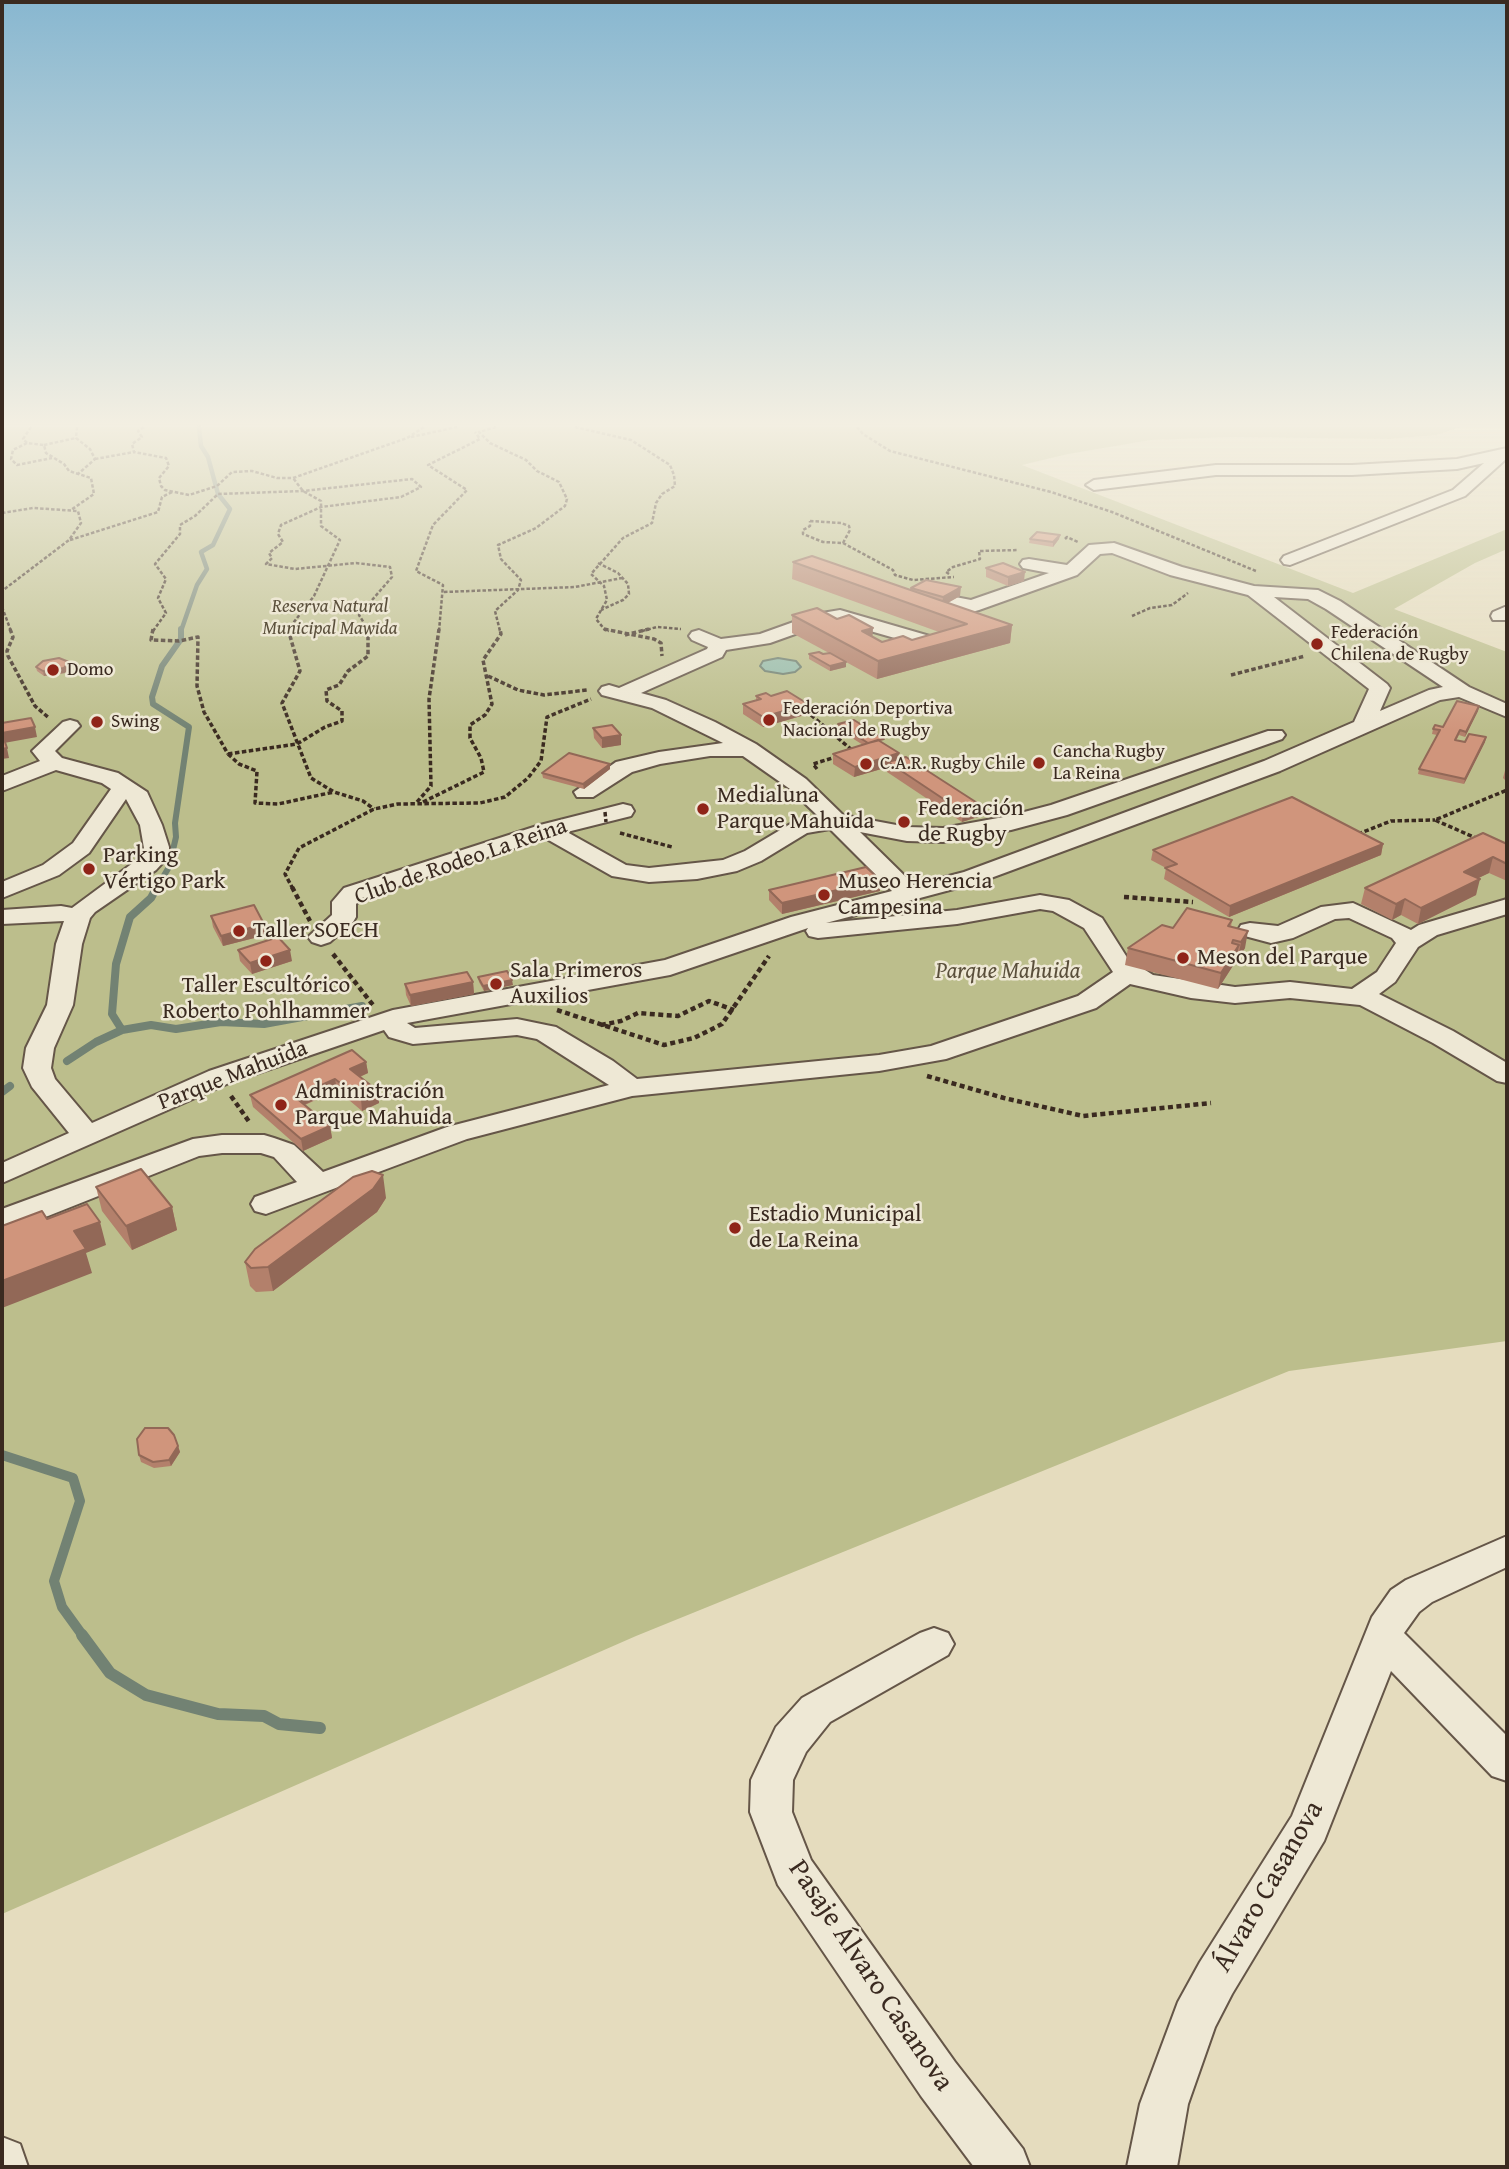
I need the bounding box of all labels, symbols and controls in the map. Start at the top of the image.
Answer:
park label: Reserva Natural Municipal Mawida [262,596,398,640]
place label: Federación Chilena de Rugby [1331,622,1469,666]
marker: Federación Chilena de Rugby [1309,636,1325,652]
place label: Domo [67,659,113,681]
marker: Domo [45,662,61,678]
place label: Federación Deportiva Nacional de Rugby [783,698,953,742]
place label: Swing [111,711,159,733]
marker: Federación Deportiva Nacional de Rugby [761,712,777,728]
marker: Swing [89,714,105,730]
place label: Cancha Rugby La Reina [1053,741,1165,785]
place label: C.A.R. Rugby Chile [880,753,1026,775]
marker: Cancha Rugby La Reina [1031,755,1047,771]
marker: C.A.R. Rugby Chile [858,756,874,772]
place label: Medialuna Parque Mahuida [717,782,874,836]
place label: Federación de Rugby [918,795,1024,849]
marker: Medialuna Parque Mahuida [695,801,711,817]
street label: Club de Rodeo La Reina [351,813,571,911]
marker: Federación de Rugby [896,814,912,830]
place label: Parking Vértigo Park [103,842,226,896]
marker: Parking Vértigo Park [81,861,97,877]
place label: Museo Herencia Campesina [838,868,992,922]
marker: Museo Herencia Campesina [816,887,832,903]
place label: Taller SOECH [253,917,379,945]
marker: Taller SOECH [231,923,247,939]
place label: Meson del Parque [1197,944,1368,972]
marker: Meson del Parque [1175,950,1191,966]
marker: Taller Escultórico Roberto Pohlhammer [258,953,274,969]
place label: Sala Primeros Auxilios [510,957,642,1011]
park label: Parque Mahuida [936,958,1080,986]
place label: Taller Escultórico Roberto Pohlhammer [162,972,370,1026]
marker: Sala Primeros Auxilios [488,976,504,992]
street label: Parque Mahuida [155,1035,311,1117]
place label: Administración Parque Mahuida [295,1078,452,1132]
marker: Administración Parque Mahuida [273,1097,289,1113]
place label: Estadio Municipal de La Reina [749,1201,921,1255]
marker: Estadio Municipal de La Reina [727,1220,743,1236]
street label: Álvaro Casanova [1206,1796,1332,1978]
street label: Pasaje Álvaro Casanova [780,1854,960,2098]

